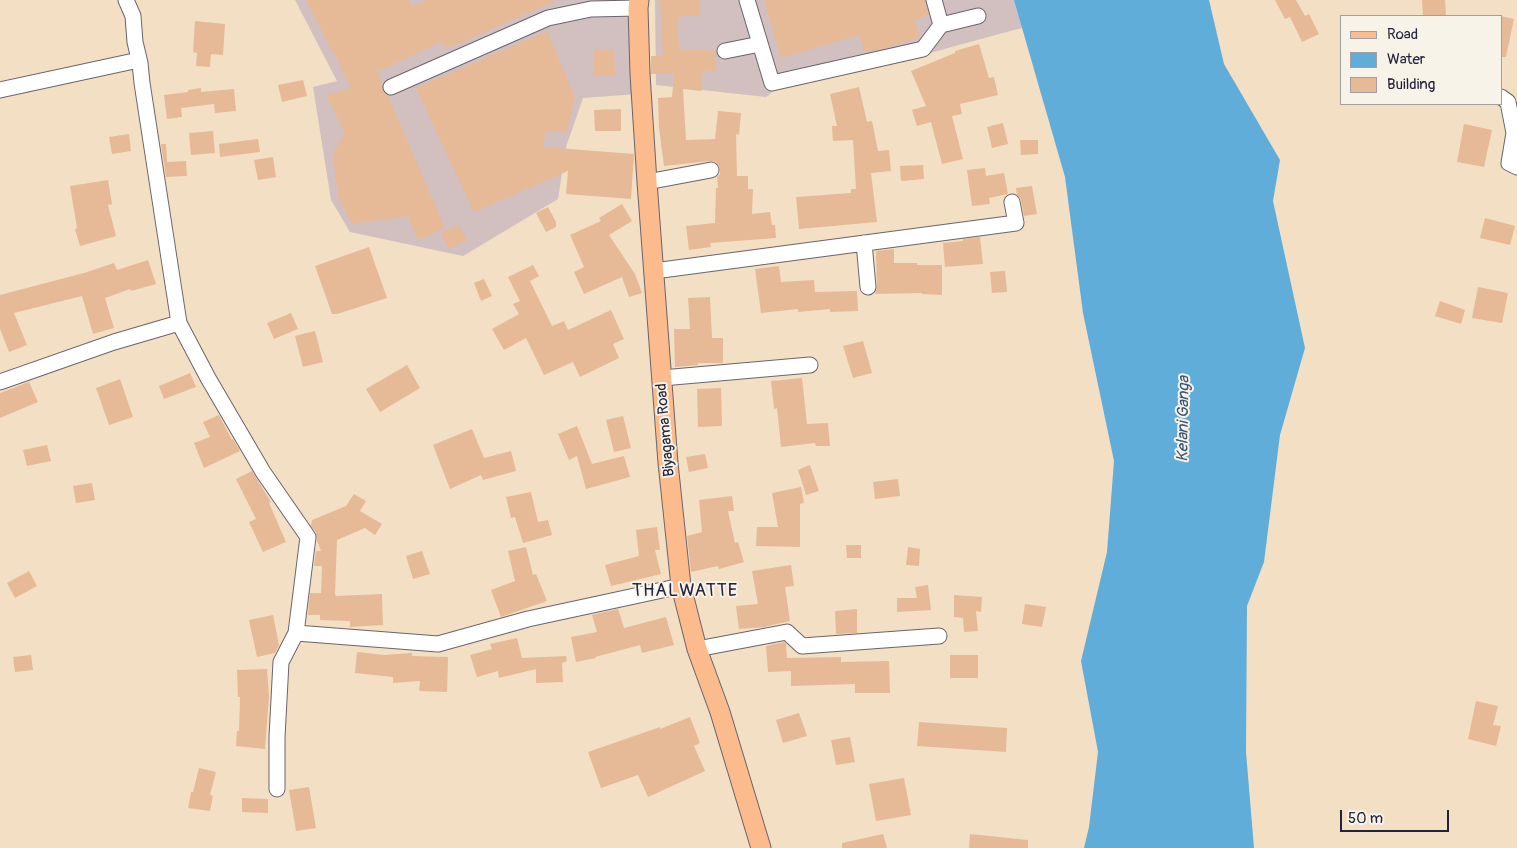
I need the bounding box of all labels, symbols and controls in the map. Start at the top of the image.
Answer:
legend [1340,15,1502,105]
text: Road [1387,25,1418,44]
text: Water [1387,50,1425,69]
text: Building [1387,75,1435,94]
water label: Kelani Ganga [1174,376,1194,462]
street label: Biyagama Road [653,383,679,477]
district label: THALWATTE [631,580,739,602]
scale bar [1342,800,1451,832]
text: 50 m [1348,809,1383,828]

